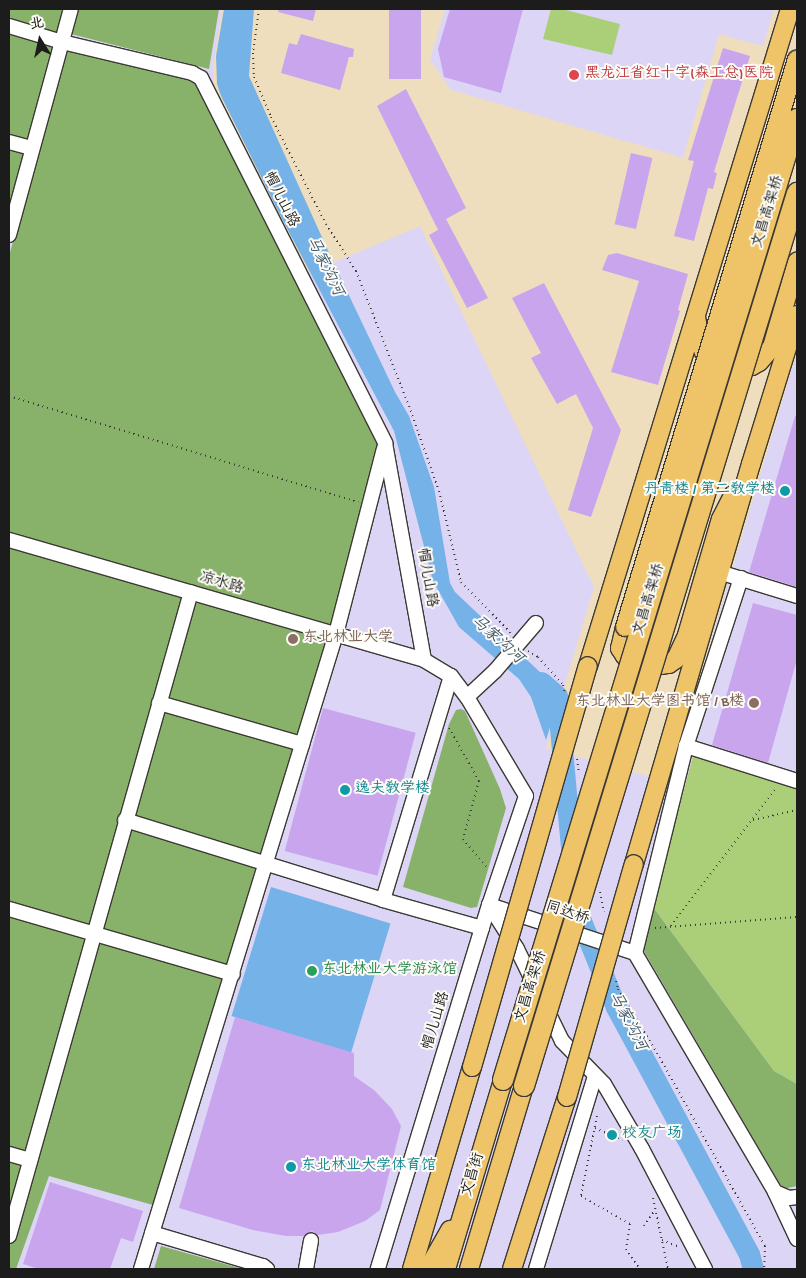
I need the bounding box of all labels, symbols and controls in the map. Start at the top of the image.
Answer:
north arrow [15,15,65,65]
text: 北 [29,15,46,34]
place label: 黑龙江省红十字(森工总)医院 [585,66,773,84]
marker: 黑龙江省红十字(森工总)医院 [567,68,581,82]
street label: 帽儿山路 [258,169,302,231]
street label: 文昌高架桥 [749,174,789,250]
water label: 马家沟河 [300,234,346,300]
place label: 丹青楼 / 第二教学楼 [644,482,775,500]
marker: 丹青楼 / 第二教学楼 [779,485,791,497]
street label: 帽儿山路 [412,547,440,609]
street label: 文昌高架桥 [630,562,670,638]
street label: 凉水路 [197,569,245,599]
water label: 马家沟河 [466,612,526,670]
place label: 东北林业大学 [303,630,393,648]
marker: 东北林业大学 [287,633,299,645]
place label: 东北林业大学图书馆 / B楼 [576,694,744,712]
marker: 东北林业大学图书馆 / B楼 [748,697,760,709]
place label: 逸夫教学楼 [355,781,430,799]
marker: 逸夫教学楼 [339,784,351,796]
street label: 同达桥 [543,898,591,930]
street label: 文昌高架桥 [512,949,552,1025]
place label: 东北林业大学游泳馆 [322,962,457,980]
marker: 东北林业大学游泳馆 [306,965,318,977]
water label: 马家沟河 [603,989,649,1055]
street label: 帽儿山路 [420,990,454,1052]
place label: 校友广场 [622,1126,682,1144]
marker: 校友广场 [606,1129,618,1141]
street label: 文昌街 [459,1151,489,1199]
place label: 东北林业大学体育馆 [301,1158,436,1176]
marker: 东北林业大学体育馆 [285,1161,297,1173]

